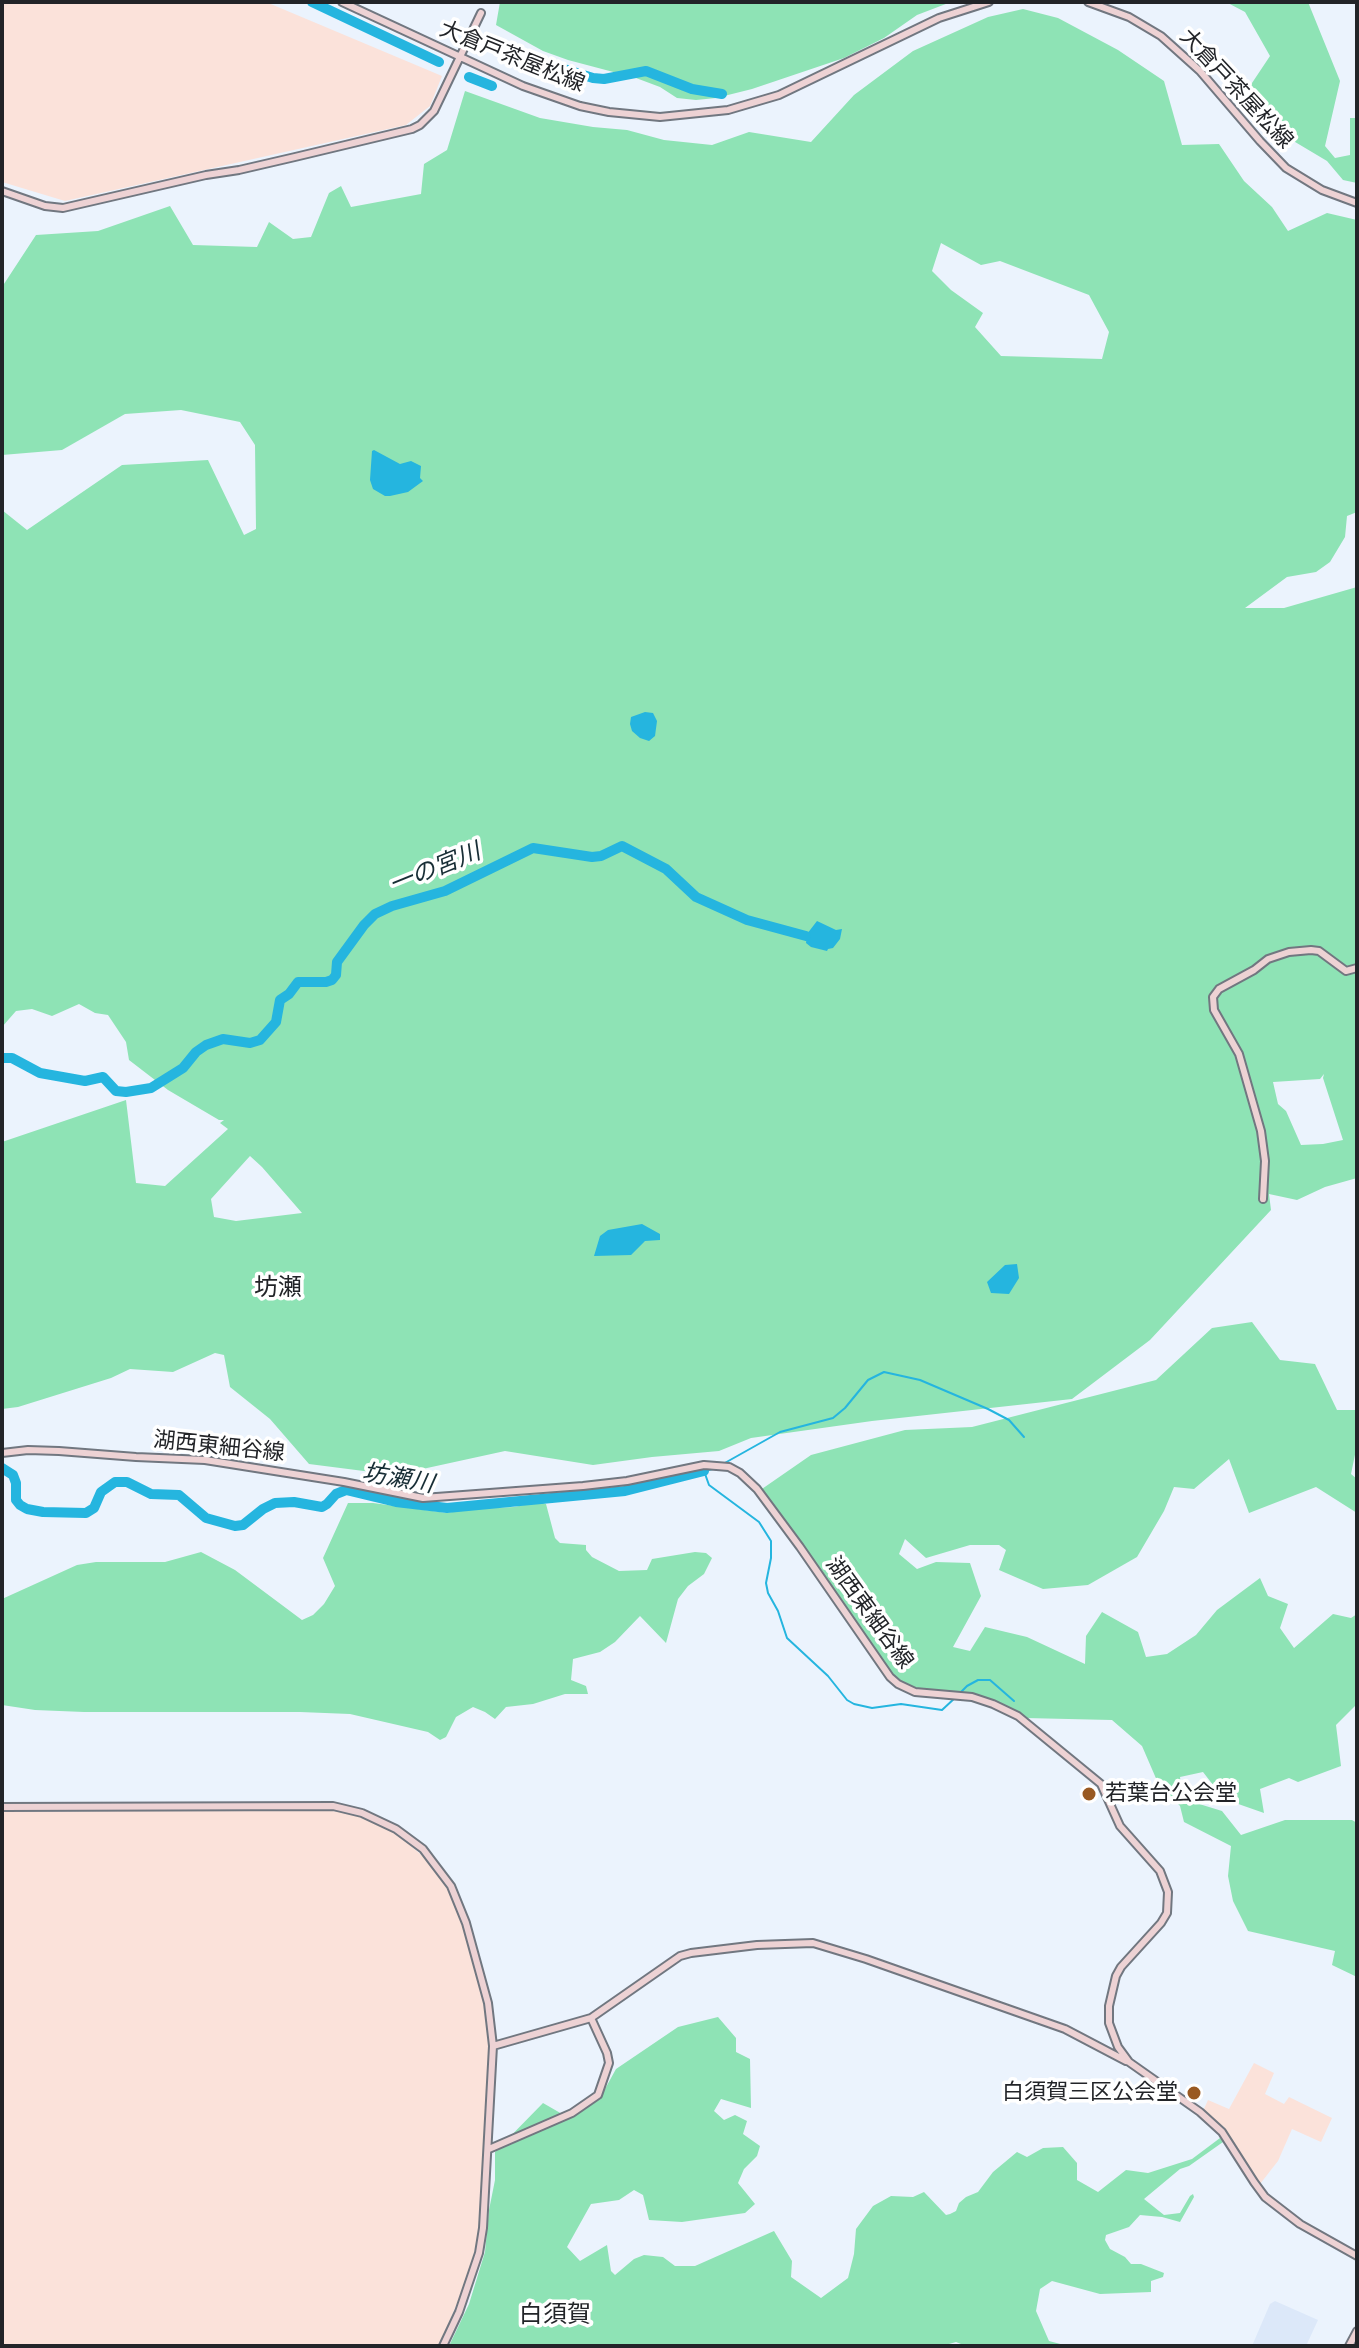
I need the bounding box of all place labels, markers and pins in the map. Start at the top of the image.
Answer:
place label: 若葉台公会堂 [1105,1781,1237,1807]
marker: 若葉台公会堂 [1080,1785,1098,1803]
place label: 白須賀三区公会堂 [1002,2080,1178,2106]
marker: 白須賀三区公会堂 [1185,2084,1203,2102]

